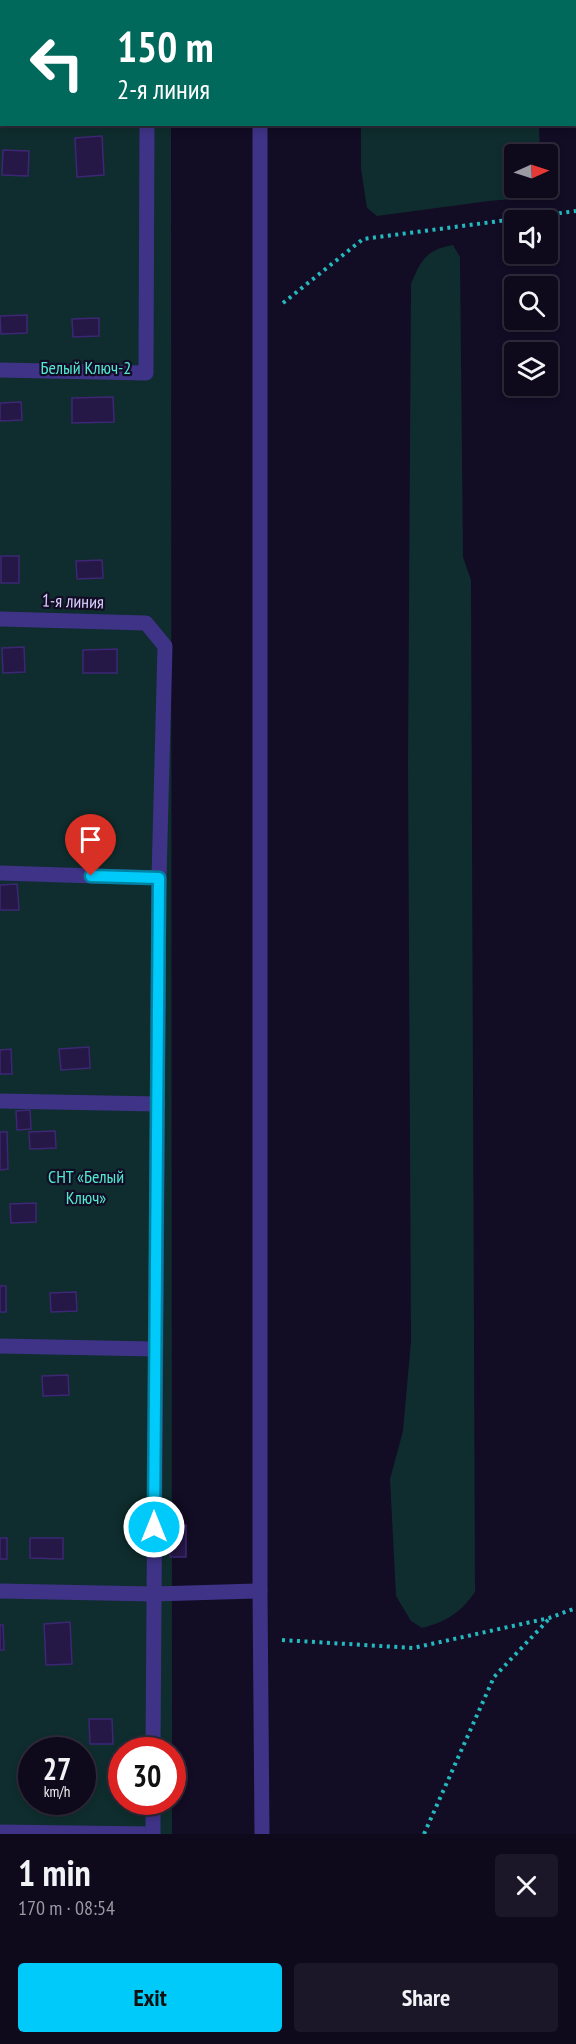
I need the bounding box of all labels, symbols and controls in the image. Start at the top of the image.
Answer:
text: 150 m [117,19,214,74]
icon: left [18,24,96,102]
text: 2-я линия [117,72,210,106]
north arrow [504,144,558,198]
map controls [504,144,558,396]
button: sound [504,210,558,264]
button: search [504,276,558,330]
button: layers [504,342,558,396]
park label: Белый Ключ-2 [41,356,131,379]
street label: 1-я линия [42,588,104,614]
pin [65,814,116,876]
icon: arrive [74,823,107,856]
park label: СНТ «Белый Ключ» [48,1165,124,1209]
position arrow [122,1495,186,1559]
speed limit sign: 30 [108,1737,186,1815]
text: 27 [43,1749,71,1788]
text: km/h [44,1782,70,1801]
text: 1 min [18,1849,91,1896]
button: close [495,1854,558,1917]
text: 170 m · 08:54 [18,1895,115,1921]
button: Exit [18,1963,282,2032]
button: Share [294,1963,558,2032]

